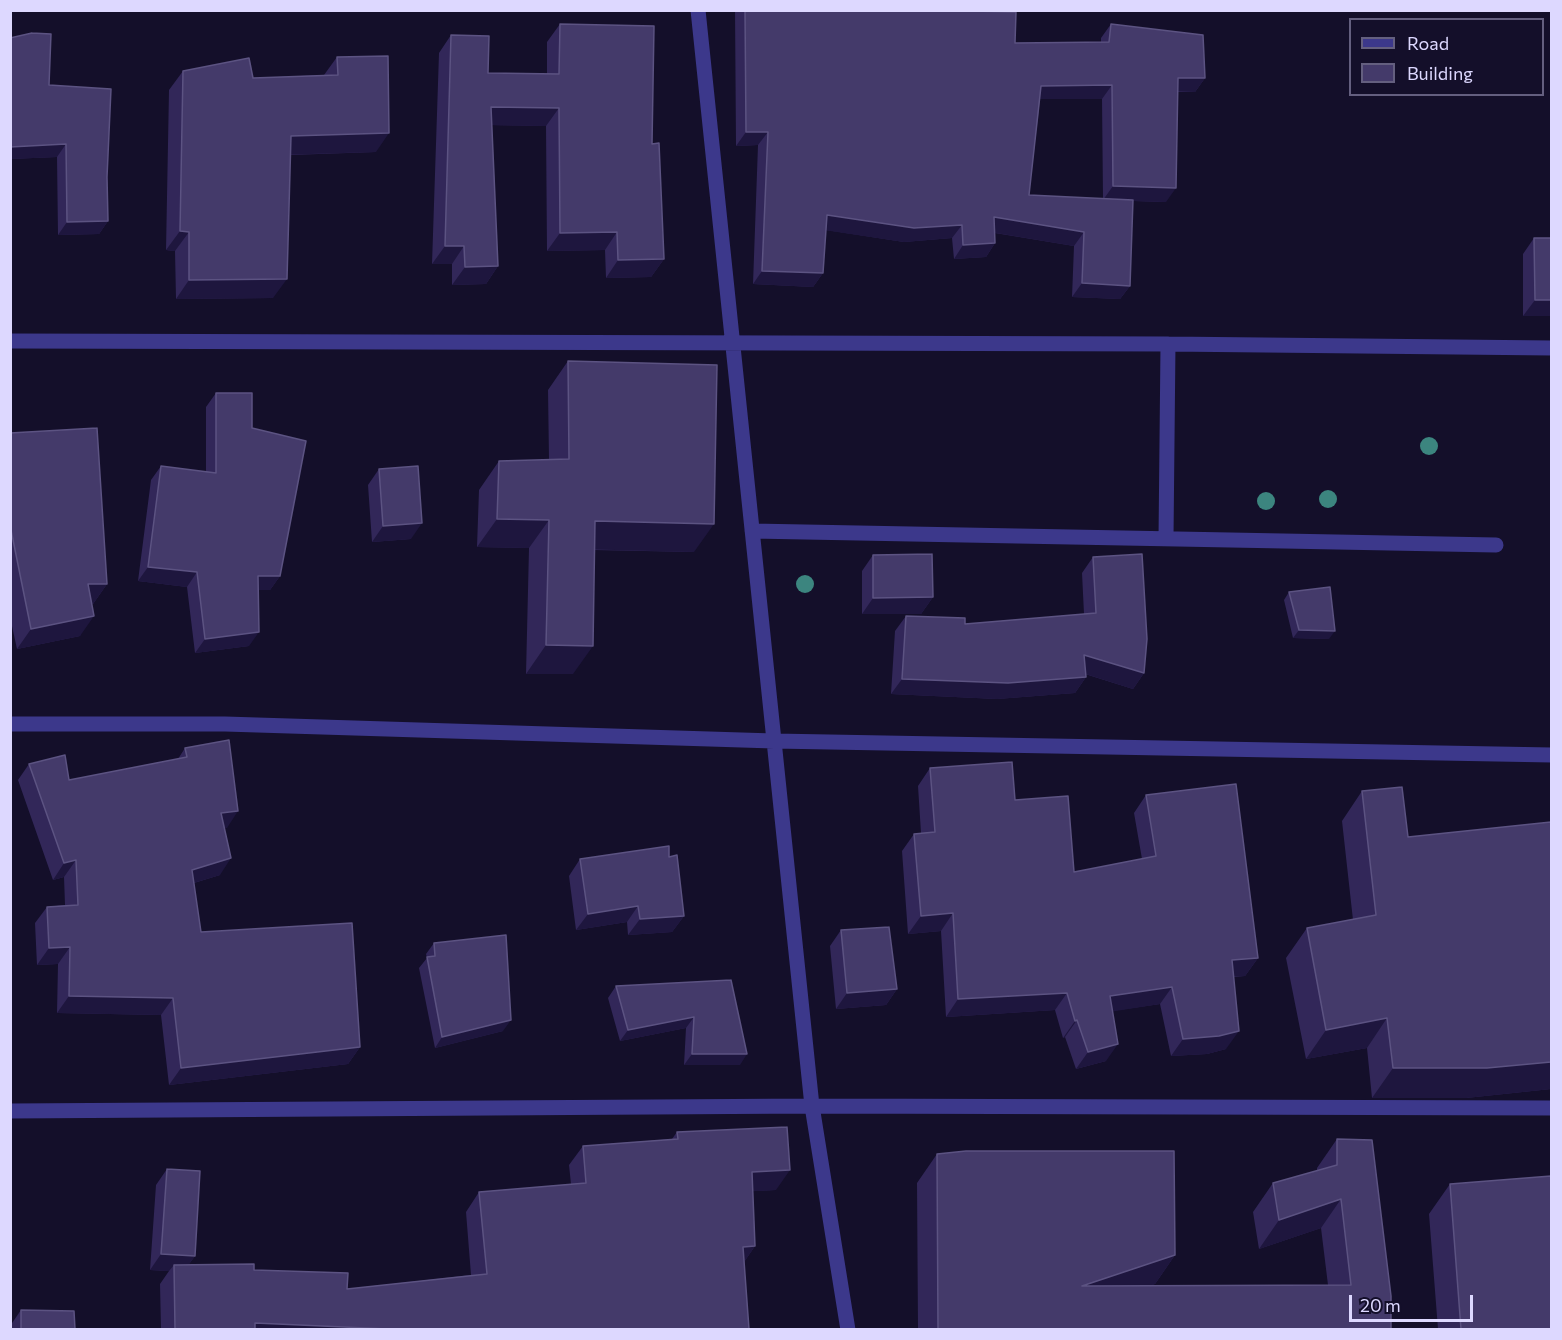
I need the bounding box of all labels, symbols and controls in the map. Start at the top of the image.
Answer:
legend [1349,18,1544,96]
text: Road [1407,32,1449,54]
text: Building [1407,62,1473,84]
scale bar [1352,1283,1476,1321]
text: 20 m [1360,1294,1401,1316]

